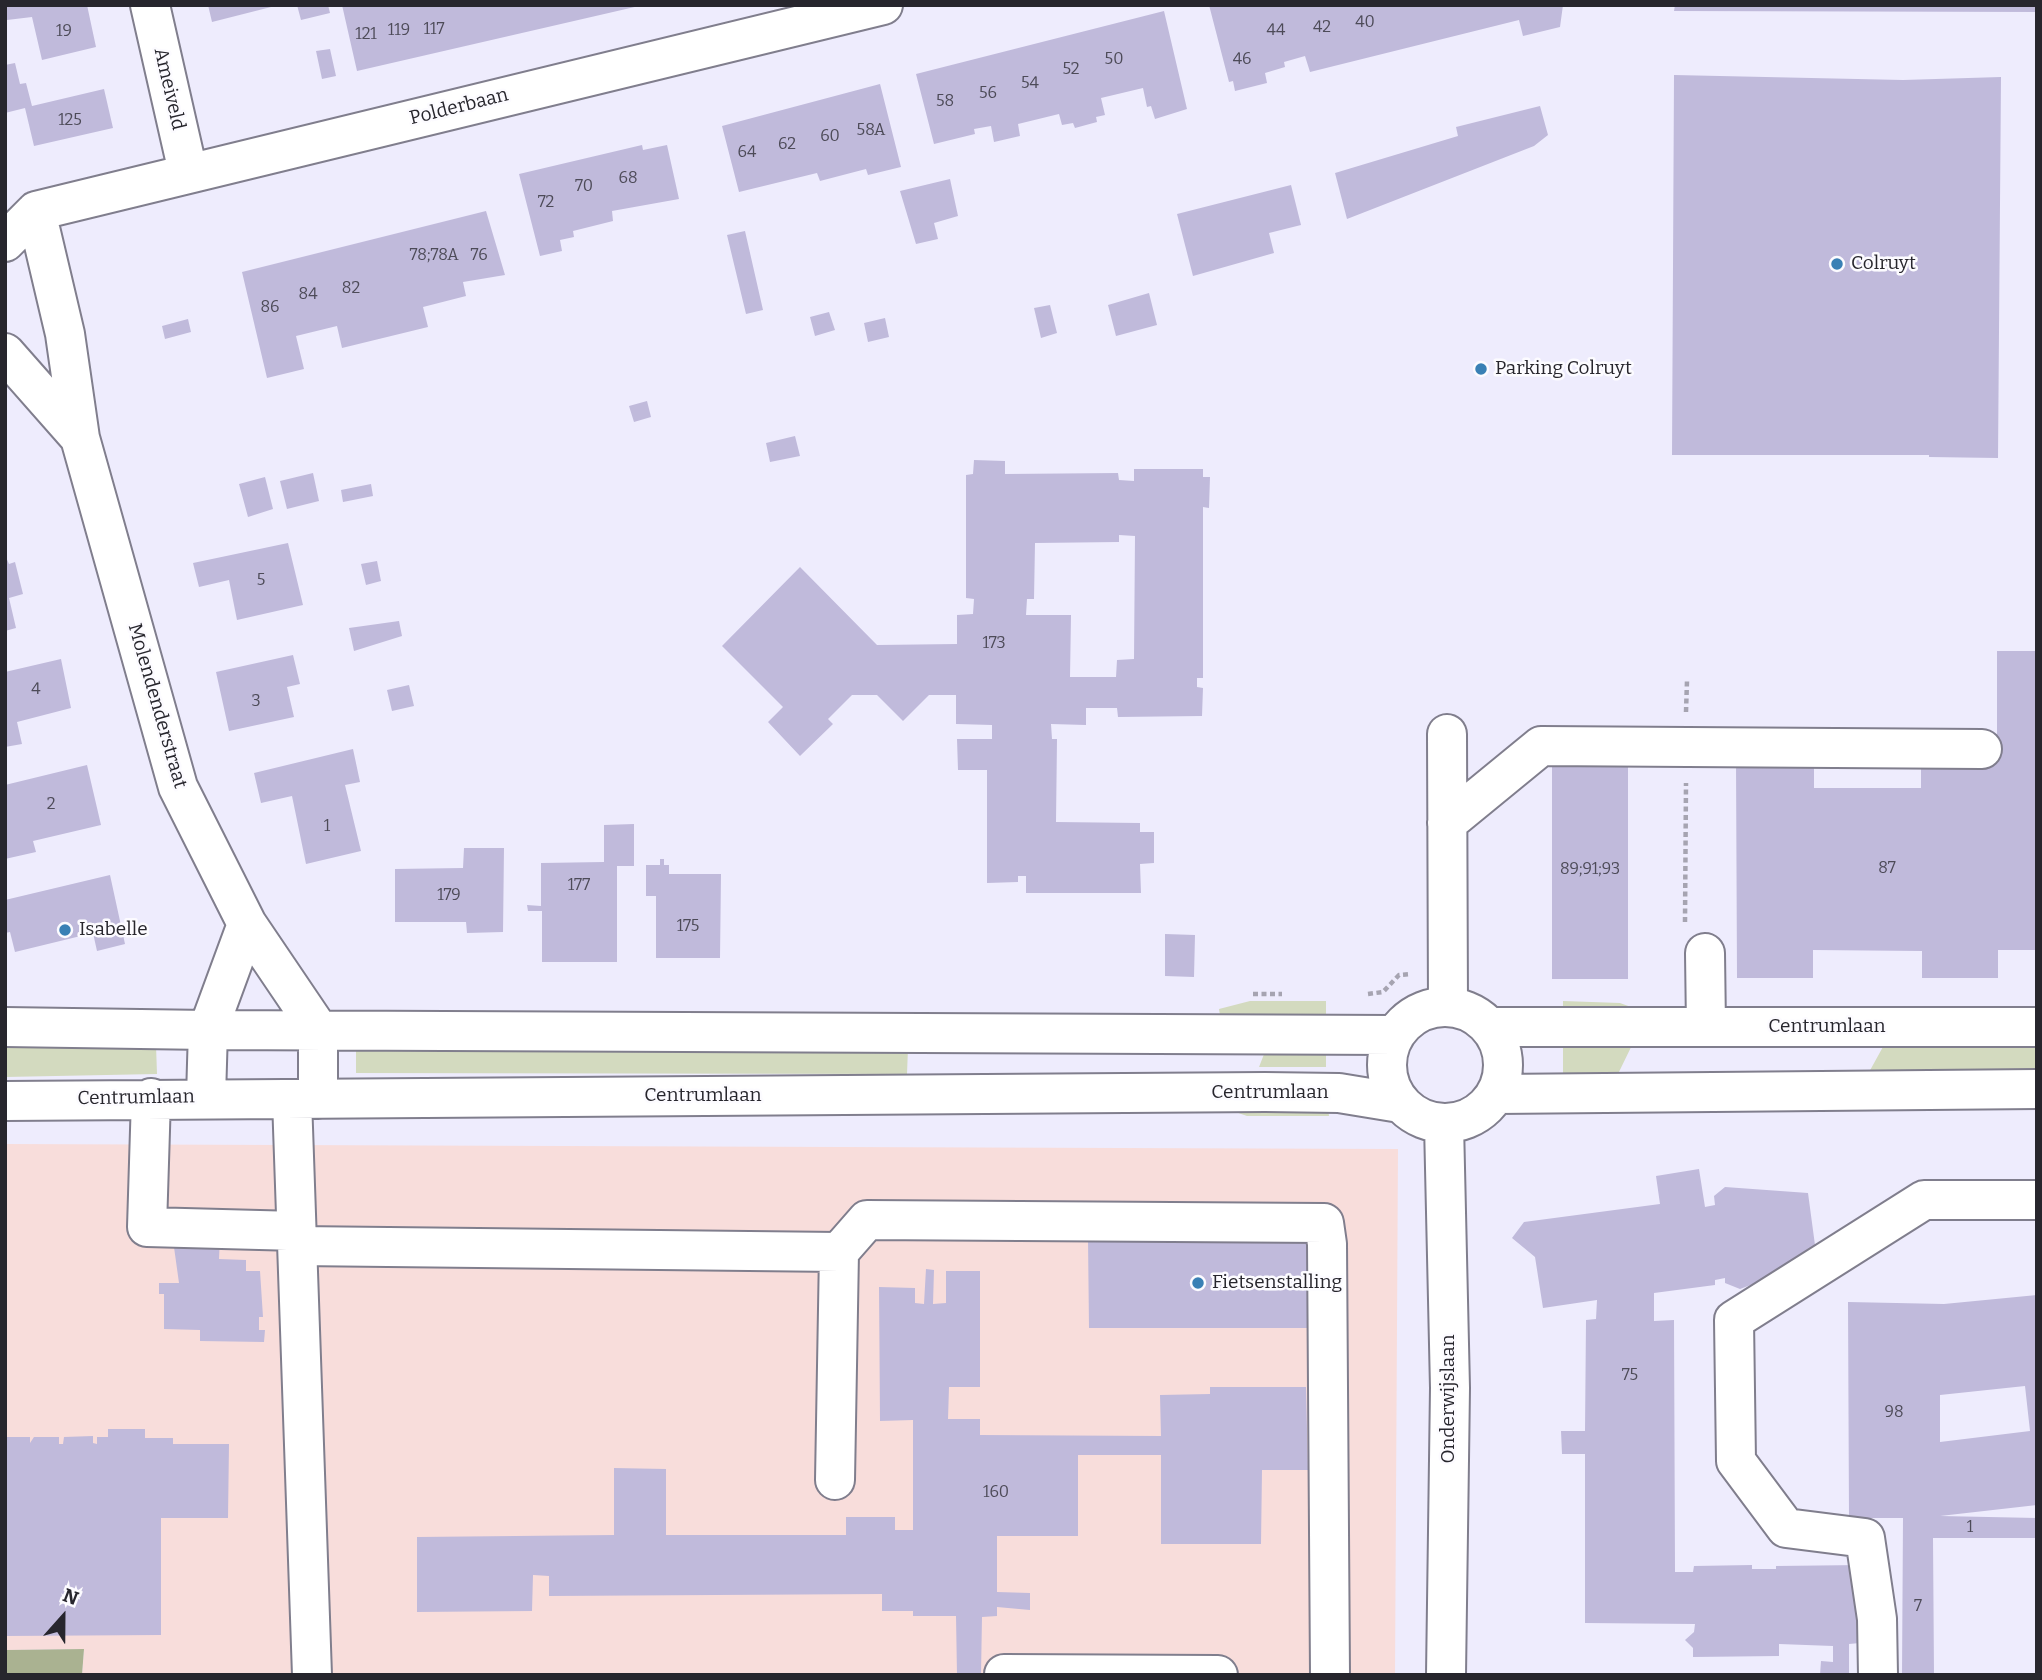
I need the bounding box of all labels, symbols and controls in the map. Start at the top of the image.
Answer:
house number: 40 [1355,13,1375,33]
house number: 42 [1313,18,1331,38]
house number: 117 [424,20,444,40]
house number: 119 [388,21,410,41]
house number: 44 [1267,21,1285,41]
house number: 19 [56,22,72,42]
house number: 121 [355,25,377,45]
street label: Ameiveld [148,46,190,132]
house number: 50 [1105,50,1123,70]
house number: 46 [1233,50,1251,70]
house number: 52 [1063,60,1079,80]
house number: 54 [1021,74,1039,94]
street label: Polderbaan [407,84,511,130]
house number: 56 [979,84,997,104]
house number: 58 [936,92,954,112]
house number: 125 [58,111,82,131]
house number: 58A [857,121,885,141]
house number: 60 [820,127,840,147]
house number: 62 [778,135,796,155]
house number: 64 [738,143,756,163]
house number: 68 [618,169,638,189]
house number: 70 [575,177,593,197]
house number: 72 [538,193,554,213]
house number: 78;78A [410,246,458,266]
house number: 76 [470,246,488,266]
place label: Colruyt [1851,253,1916,275]
marker: Colruyt [1829,256,1845,272]
house number: 82 [342,279,360,299]
house number: 84 [299,285,317,305]
house number: 86 [260,298,280,318]
place label: Parking Colruyt [1495,358,1632,380]
marker: Parking Colruyt [1473,361,1489,377]
house number: 5 [257,571,265,591]
street label: Molendenderstraat [123,621,191,791]
house number: 173 [982,634,1006,654]
house number: 4 [31,680,41,700]
house number: 3 [251,692,261,712]
house number: 2 [47,795,55,815]
house number: 1 [324,817,330,837]
house number: 87 [1878,859,1896,879]
house number: 89;91;93 [1560,860,1620,880]
house number: 177 [568,876,590,896]
house number: 179 [437,886,461,906]
house number: 175 [677,917,699,937]
place label: Isabelle [79,919,148,941]
marker: Isabelle [57,922,73,938]
street label: Centrumlaan [1768,1016,1886,1038]
street label: Centrumlaan [1211,1082,1329,1104]
street label: Centrumlaan [644,1085,762,1107]
street label: Centrumlaan [77,1086,195,1110]
place label: Fietsenstalling [1212,1272,1342,1294]
marker: Fietsenstalling [1190,1275,1206,1291]
street label: Onderwijslaan [1438,1334,1460,1464]
house number: 75 [1622,1366,1638,1386]
house number: 98 [1885,1403,1903,1423]
house number: 160 [983,1483,1009,1503]
house number: 1 [1967,1518,1973,1538]
north arrow [28,1582,98,1652]
text: N [60,1584,82,1610]
house number: 7 [1914,1597,1922,1617]

